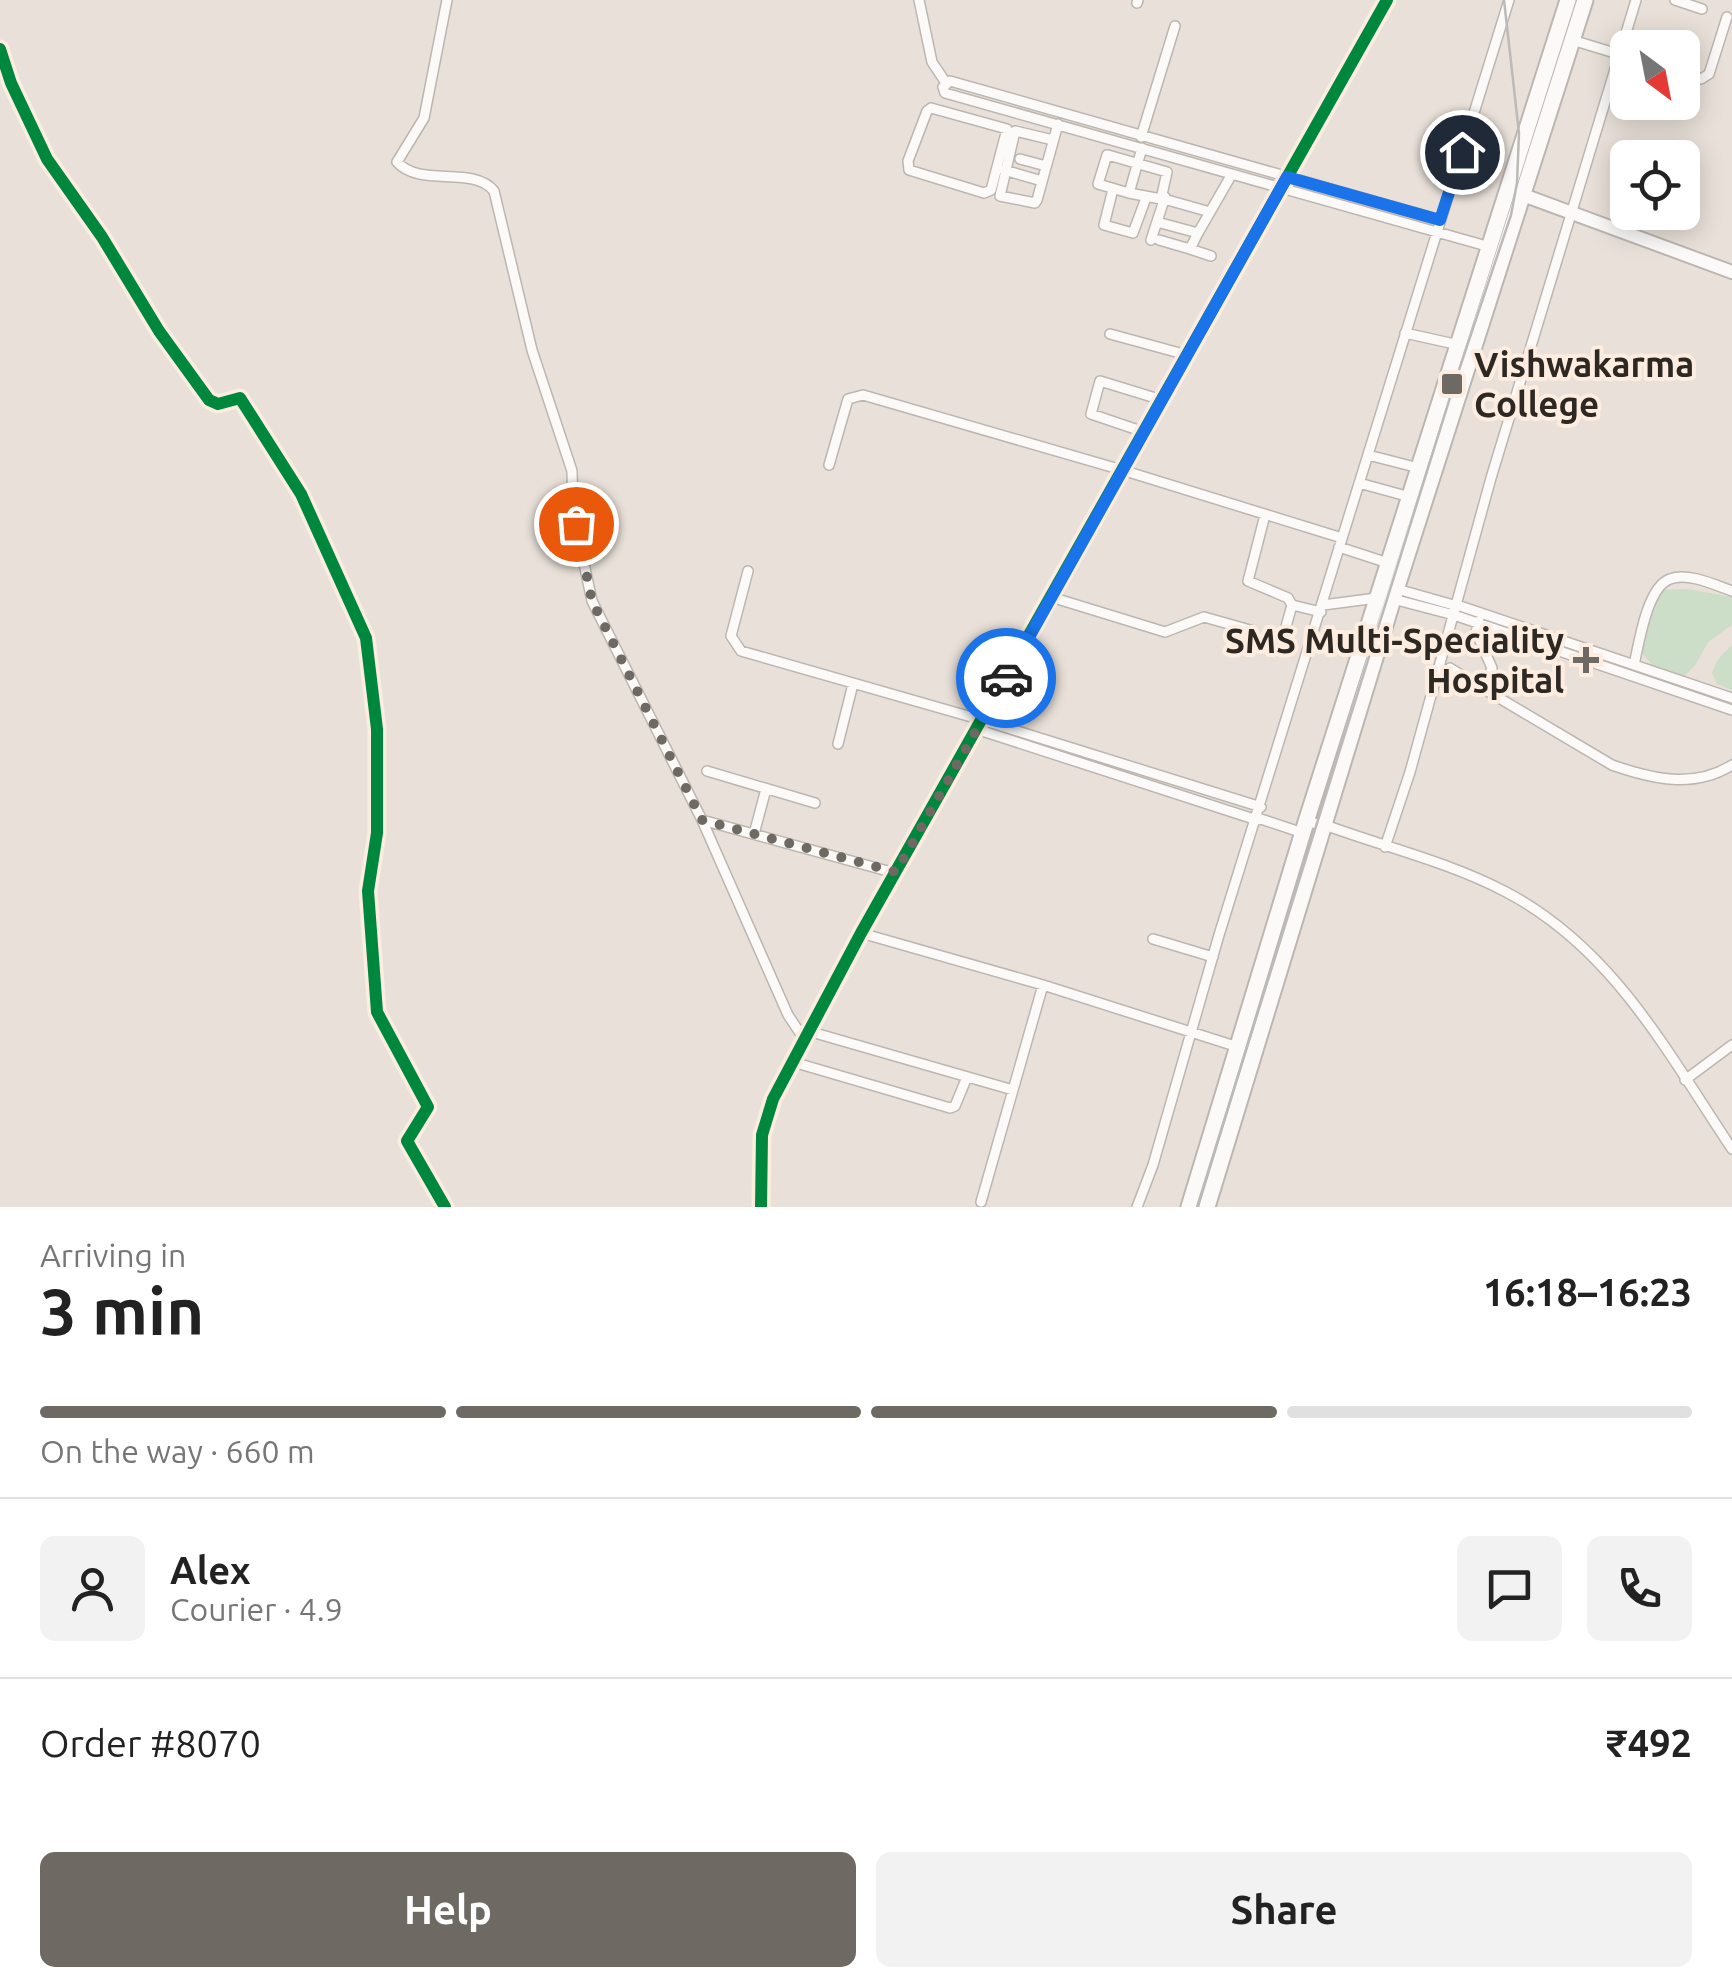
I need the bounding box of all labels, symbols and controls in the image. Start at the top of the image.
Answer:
north arrow [1610,30,1700,120]
map controls [1610,30,1700,230]
pin [1420,110,1505,195]
icon: home [1435,125,1490,180]
button: locate [1610,140,1700,230]
place label: Vishwakarma College [1474,344,1694,424]
marker: Vishwakarma College [1439,371,1465,397]
pin [534,482,619,567]
icon: bag [549,497,604,552]
place label: SMS Multi-Speciality Hospital [1225,620,1564,700]
courier [956,628,1056,728]
marker: SMS Multi-Speciality Hospital [1573,647,1599,673]
icon: car [979,651,1034,706]
text: Arriving in [40,1237,186,1273]
text: 16:18–16:23 [1483,1271,1692,1313]
text: 3 min [40,1274,204,1347]
text: On the way · 660 m [40,1433,315,1469]
button: person [40,1536,145,1641]
button: chat [1457,1536,1562,1641]
button: phone [1587,1536,1692,1641]
text: Alex [170,1549,251,1591]
text: Courier · 4.9 [170,1591,343,1627]
text: Order #8070 [40,1722,261,1764]
text: ₹492 [1606,1722,1692,1764]
button: Help [40,1852,856,1967]
button: Share [876,1852,1692,1967]

